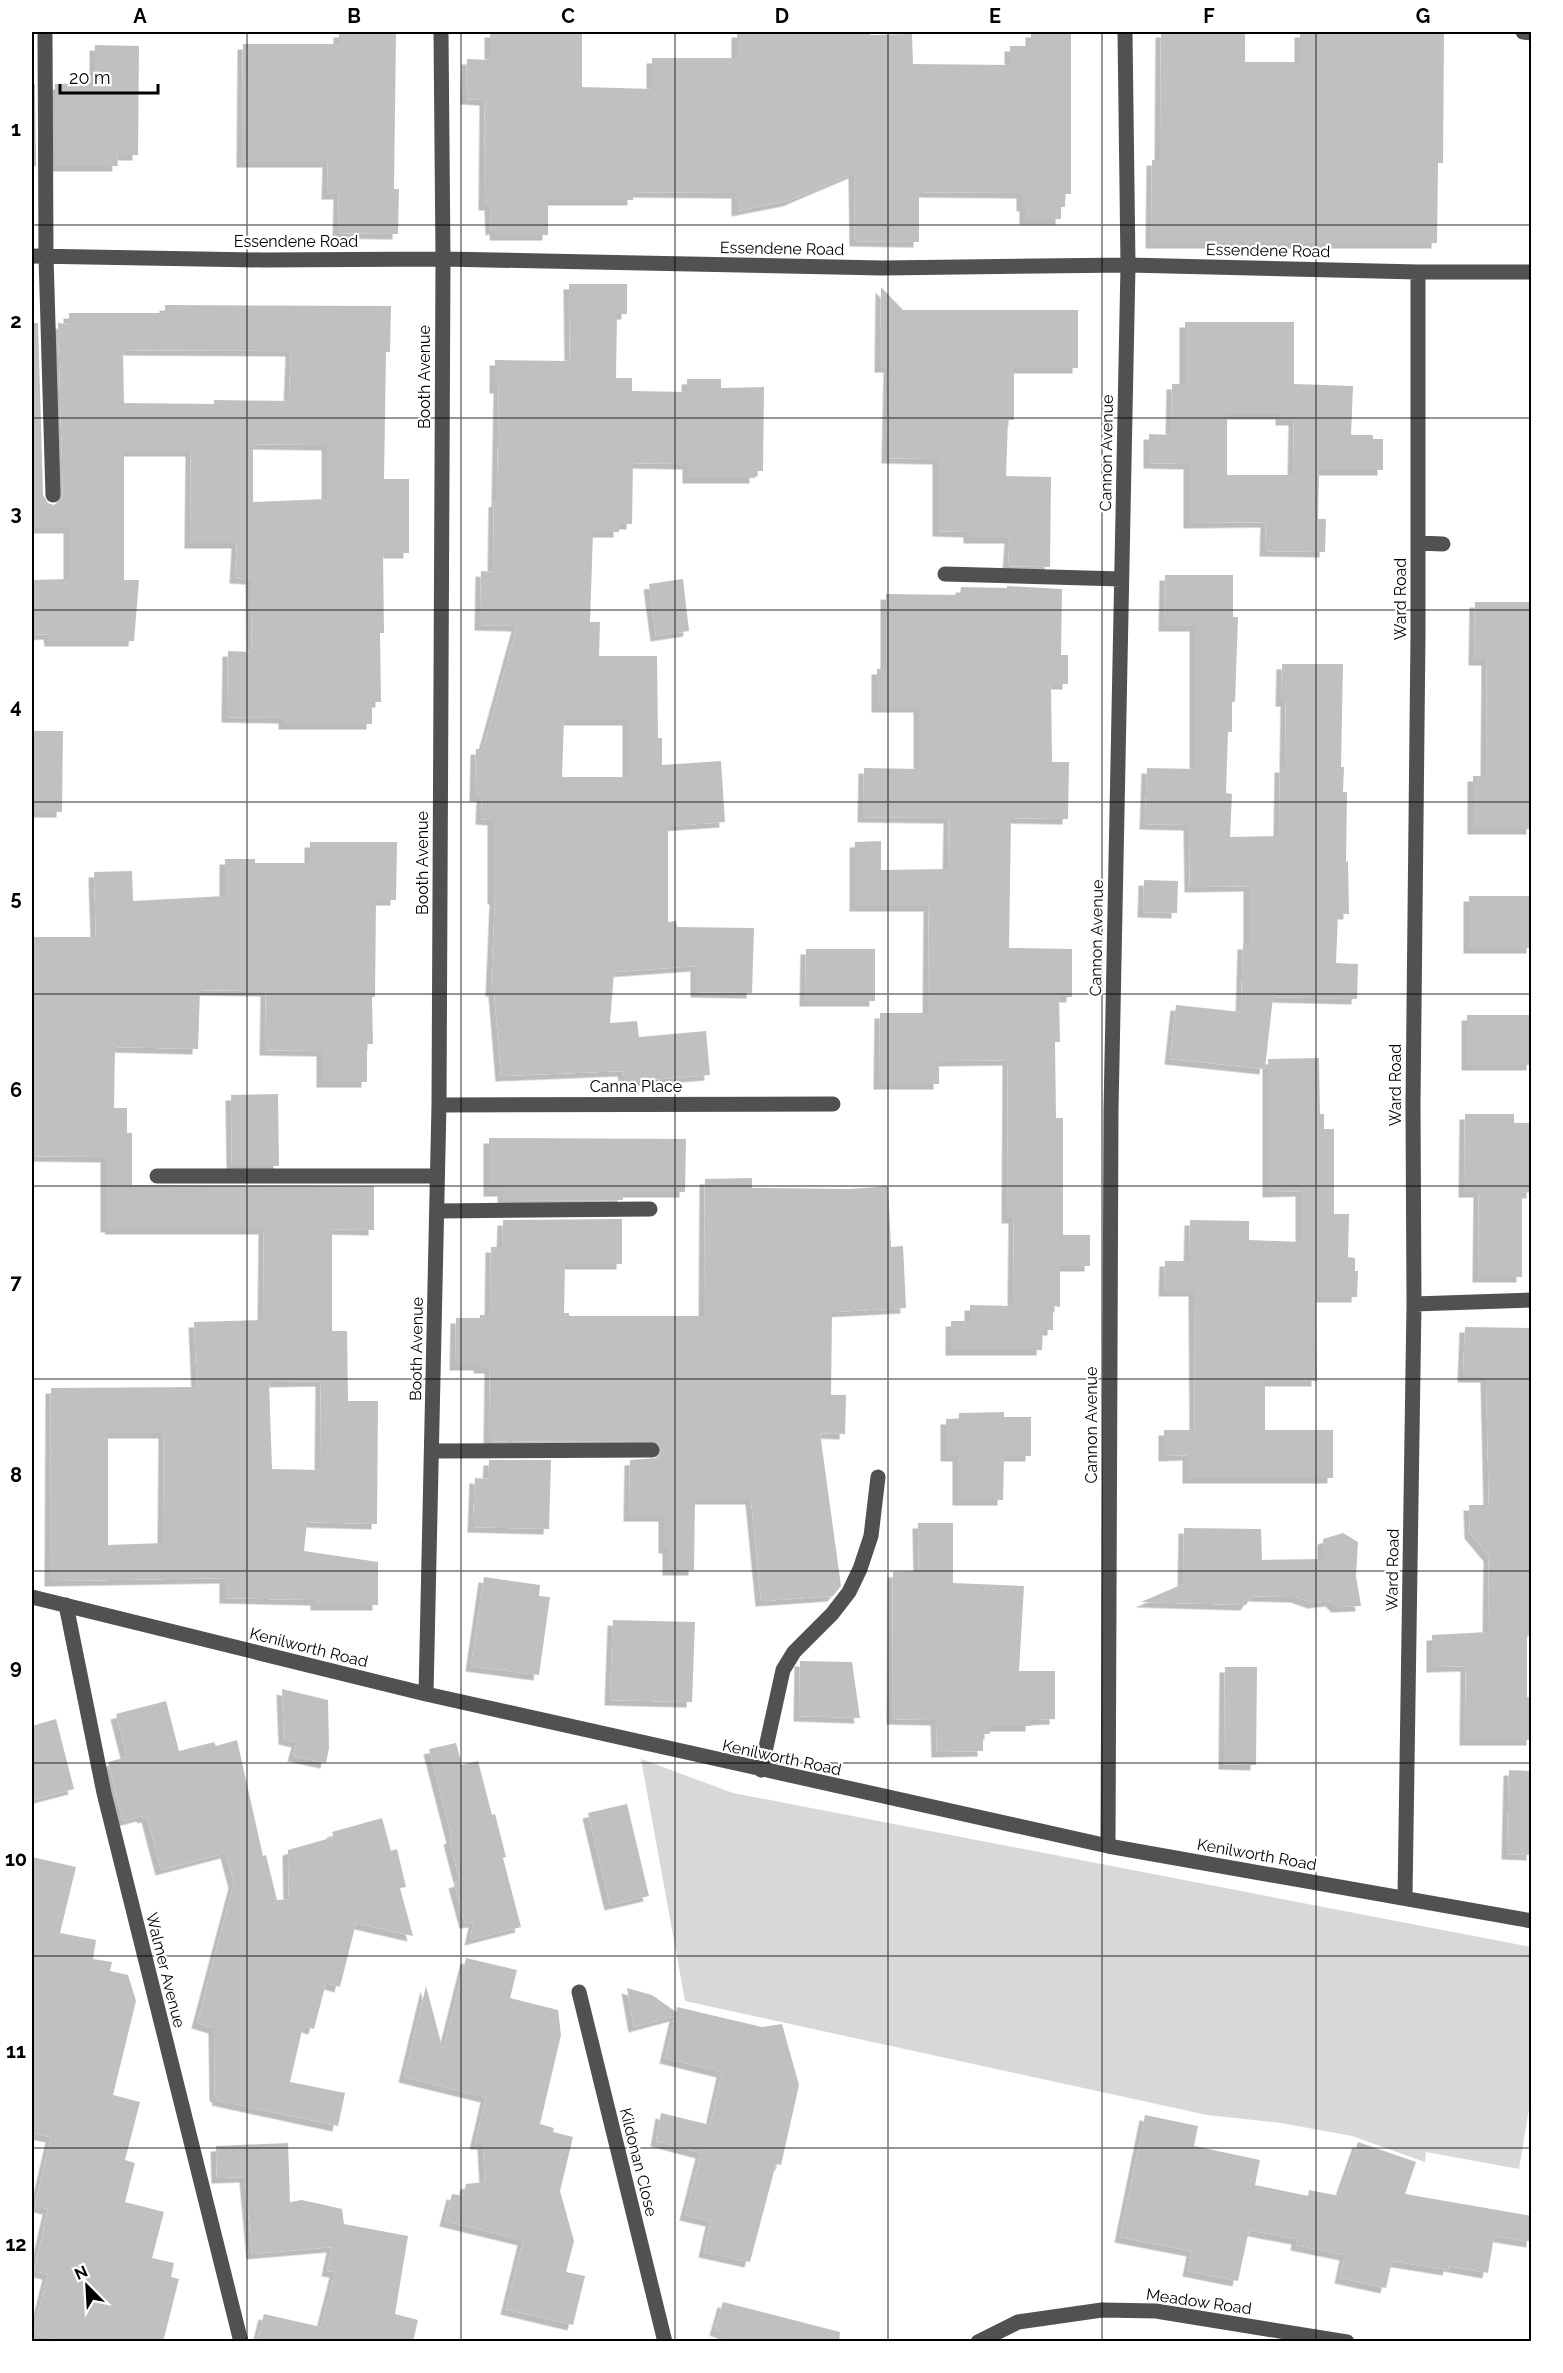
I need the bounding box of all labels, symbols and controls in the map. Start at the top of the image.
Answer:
text: A [133,4,147,28]
text: B [347,4,361,28]
text: C [561,4,575,28]
text: D [775,4,789,28]
text: E [989,4,1001,28]
text: F [1203,4,1215,28]
text: G [1416,4,1430,28]
scale bar [60,57,158,95]
text: 20 m [69,67,111,88]
text: 1 [11,117,21,141]
street label: Essendene Road [234,232,358,251]
street label: Essendene Road [720,238,844,259]
street label: Essendene Road [1206,240,1330,261]
text: 2 [10,309,22,333]
street label: Booth Avenue [415,325,434,429]
street label: Cannon Avenue [1096,394,1117,512]
text: 3 [10,501,22,525]
street label: Ward Road [1391,558,1410,640]
text: 4 [10,694,22,718]
street label: Booth Avenue [413,811,432,915]
street label: Cannon Avenue [1086,879,1107,997]
text: 5 [10,886,22,910]
street label: Ward Road [1386,1044,1405,1126]
street label: Canna Place [590,1077,682,1096]
text: 6 [10,1078,22,1102]
text: 7 [10,1270,22,1294]
street label: Booth Avenue [406,1297,427,1401]
street label: Cannon Avenue [1082,1367,1101,1483]
text: 8 [10,1463,22,1487]
street label: Ward Road [1382,1529,1403,1611]
street label: Kenilworth Road [248,1624,370,1671]
text: 9 [10,1655,22,1679]
street label: Kenilworth Road [721,1736,843,1779]
street label: Kenilworth Road [1196,1835,1318,1874]
text: 10 [5,1847,27,1871]
street label: Walmer Avenue [142,1911,189,2030]
text: 11 [6,2039,26,2063]
street label: Kildonan Close [616,2106,661,2218]
text: 12 [5,2232,27,2256]
north arrow [57,2256,117,2316]
text: N [72,2262,91,2284]
street label: Meadow Road [1145,2285,1253,2318]

